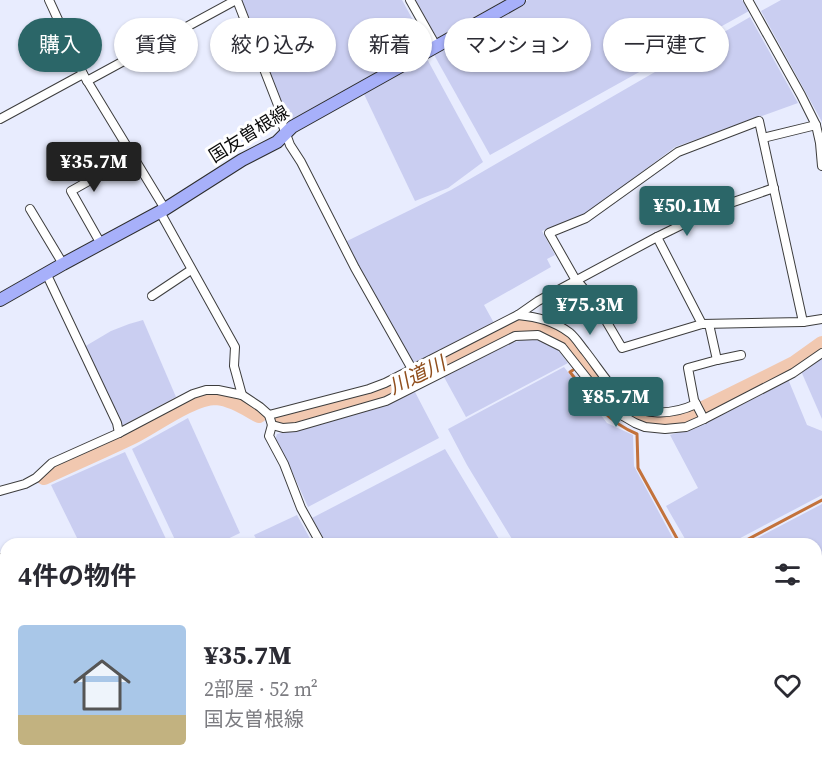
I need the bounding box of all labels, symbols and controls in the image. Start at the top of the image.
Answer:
chip: 購入 [18,18,102,72]
chip: 賃貸 [114,18,198,72]
chip: 絞り込み [210,18,336,72]
chip: 新着 [348,18,432,72]
chip: マンション [444,18,591,72]
chip: 一戸建て [603,18,729,72]
street label: 国友曽根線 [204,99,294,168]
pin: ¥35.7M [45,142,143,193]
text: ¥35.7M [60,147,128,175]
pin: ¥50.1M [638,186,736,237]
text: ¥50.1M [653,191,721,219]
pin: ¥75.3M [541,285,639,336]
text: ¥75.3M [556,290,624,318]
water label: 川道川 [384,348,452,401]
pin: ¥85.7M [567,377,665,428]
text: ¥85.7M [582,382,650,410]
text: 4件の物件 [18,558,136,594]
icon: filters [771,558,804,591]
text: ¥35.7M [204,637,291,673]
icon: home [66,649,138,721]
icon: heart [771,669,804,702]
text: 2部屋 · 52 m² [204,675,318,703]
text: 国友曽根線 [204,705,304,733]

